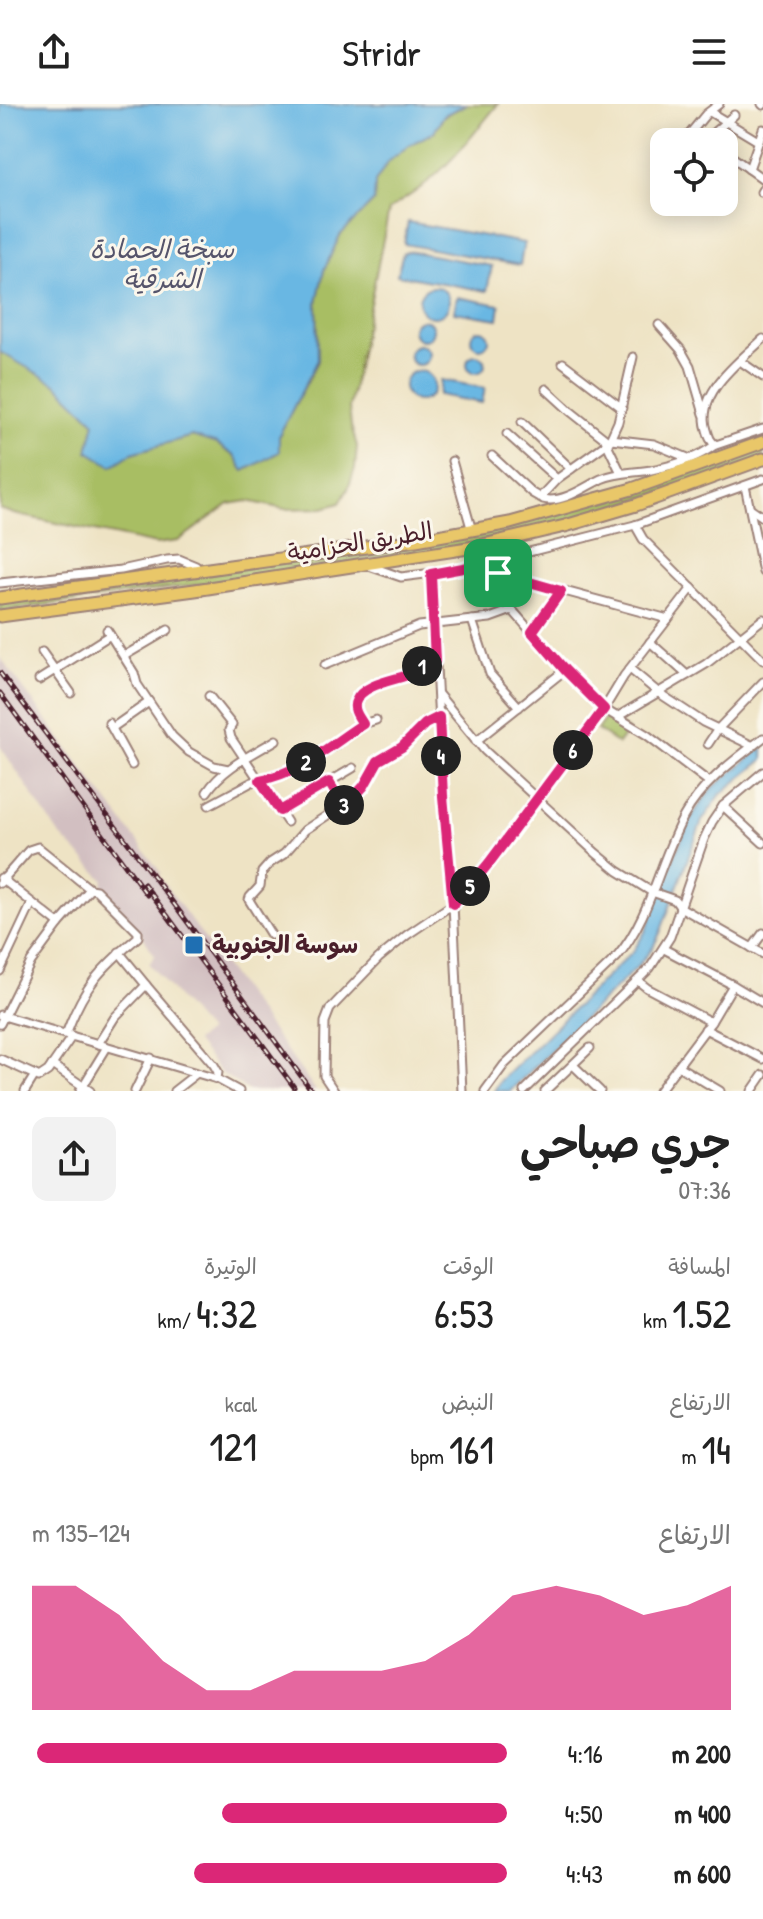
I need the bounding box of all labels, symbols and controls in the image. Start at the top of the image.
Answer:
text: Stridr [342,28,421,77]
icon: share [32,30,76,74]
icon: menu [687,30,731,74]
map controls [650,128,738,216]
button: locate [650,128,738,216]
water label: سبخة الحمادة الشرقية [90,231,235,296]
street label: الطريق الحزامية [285,514,435,568]
pin [464,539,532,607]
icon: arrive [476,551,520,595]
pin: 1 [402,646,442,686]
text: 1 [418,651,426,681]
pin: 6 [553,730,593,770]
text: 6 [569,735,577,765]
pin: 4 [421,736,461,776]
text: 4 [437,741,445,771]
pin: 2 [286,742,326,782]
text: 2 [301,747,311,777]
pin: 3 [324,785,364,825]
text: 3 [339,790,349,820]
pin: 5 [450,866,490,906]
text: 5 [465,871,475,901]
place label: سوسة الجنوبية [212,928,358,961]
marker: سوسة الجنوبية [183,934,205,956]
text: جري صباحي [520,1112,731,1172]
button: share [32,1117,116,1201]
text: 07:36 [678,1172,731,1207]
text: الوتيرة [204,1251,257,1281]
text: الوقت [443,1251,494,1281]
text: المسافة [668,1251,731,1281]
text: 4:32 [196,1286,257,1340]
text: 6:53 [434,1286,494,1340]
text: 1.52 [672,1286,731,1340]
text: /km [158,1305,196,1335]
text: km [643,1305,672,1335]
text: النبض [441,1387,494,1417]
text: الارتفاع [669,1387,731,1417]
text: kcal [225,1389,257,1419]
text: 121 [209,1419,257,1473]
text: 161 [449,1422,494,1476]
text: 14 [701,1422,731,1476]
text: bpm [410,1441,449,1471]
text: m [681,1441,701,1471]
text: 124–135 m [32,1515,130,1550]
text: الارتفاع [658,1517,731,1552]
text: 4:16 [567,1736,603,1771]
text: 200 m [672,1736,731,1771]
text: 4:50 [565,1796,603,1831]
text: 400 m [674,1796,731,1831]
text: 4:43 [566,1856,603,1891]
text: 600 m [674,1856,731,1891]

